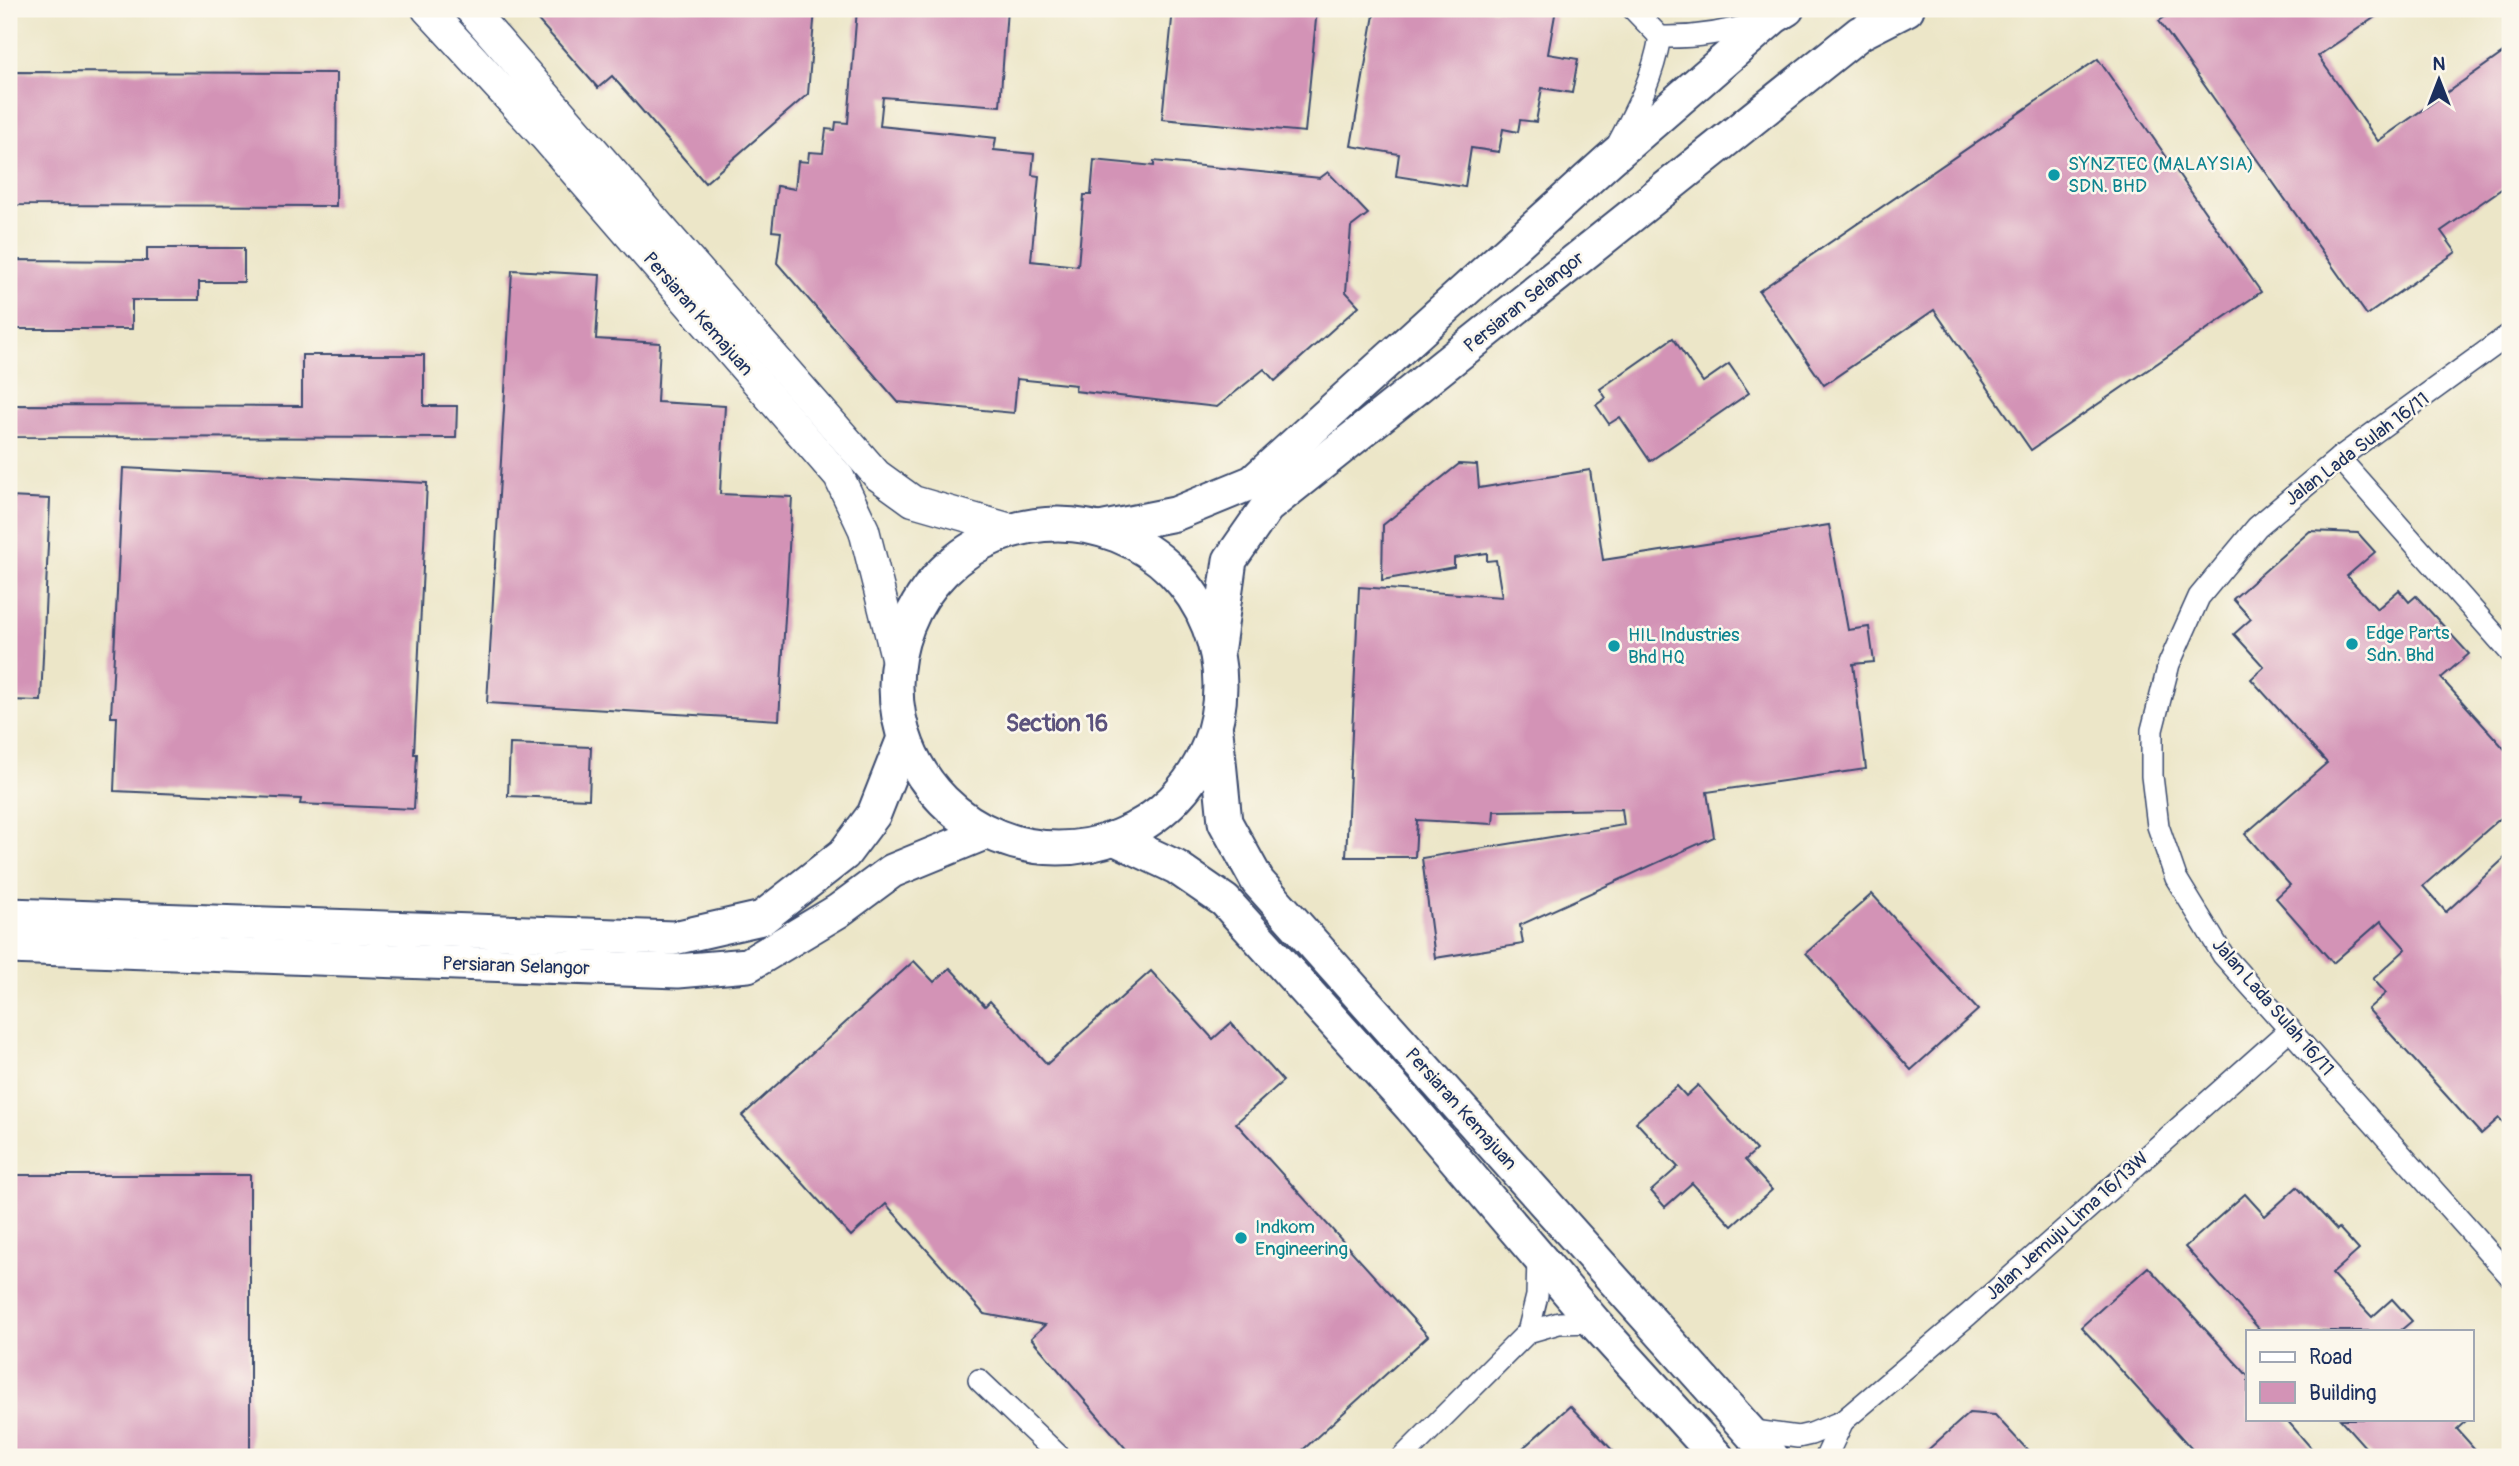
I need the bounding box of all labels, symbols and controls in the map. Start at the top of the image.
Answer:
north arrow [2404,46,2474,116]
text: N [2433,52,2446,76]
place label: SYNZTEC (MALAYSIA) SDN. BHD [2068,152,2254,198]
marker: SYNZTEC (MALAYSIA) SDN. BHD [2046,167,2062,183]
street label: Persiaran Selangor [1459,246,1589,358]
street label: Persiaran Kemajuan [638,247,758,381]
street label: Jalan Lada Sulah 16/11 [2280,387,2434,511]
place label: Edge Parts Sdn. Bhd [2366,621,2450,667]
place label: HIL Industries Bhd HQ [1628,623,1740,669]
marker: Edge Parts Sdn. Bhd [2344,636,2360,652]
marker: HIL Industries Bhd HQ [1606,638,1622,654]
district label: Section 16 [1006,709,1108,738]
street label: Jalan Lada Sulah 16/11 [2207,933,2339,1081]
street label: Persiaran Selangor [442,951,590,981]
street label: Persiaran Kemajuan [1400,1043,1522,1175]
street label: Jalan Jemuju Lima 16/13W [1981,1146,2153,1306]
place label: Indkom Engineering [1255,1215,1348,1261]
marker: Indkom Engineering [1233,1230,1249,1246]
legend [2246,1330,2474,1420]
text: Road [2309,1344,2353,1371]
text: Building [2309,1380,2376,1407]

